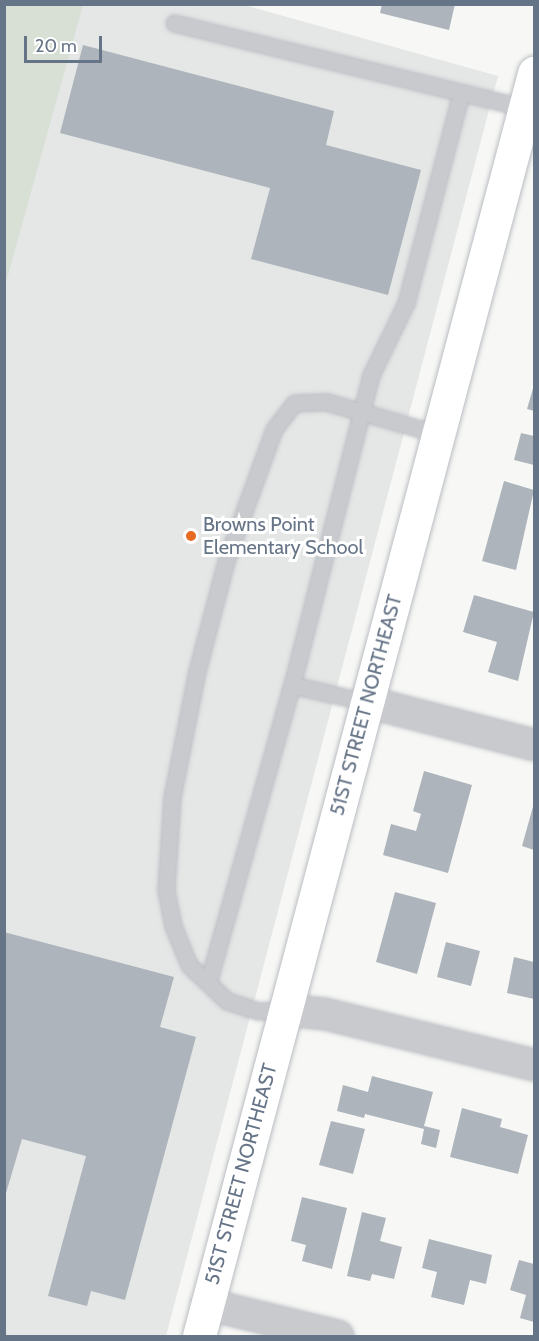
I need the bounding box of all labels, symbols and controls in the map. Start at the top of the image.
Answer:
scale bar [27,24,105,62]
text: 20 m [35,35,77,57]
place label: Browns Point Elementary School [203,512,363,559]
marker: Browns Point Elementary School [184,529,198,543]
street label: 51ST STREET NORTHEAST [325,592,407,818]
street label: 51ST STREET NORTHEAST [200,1061,282,1287]

